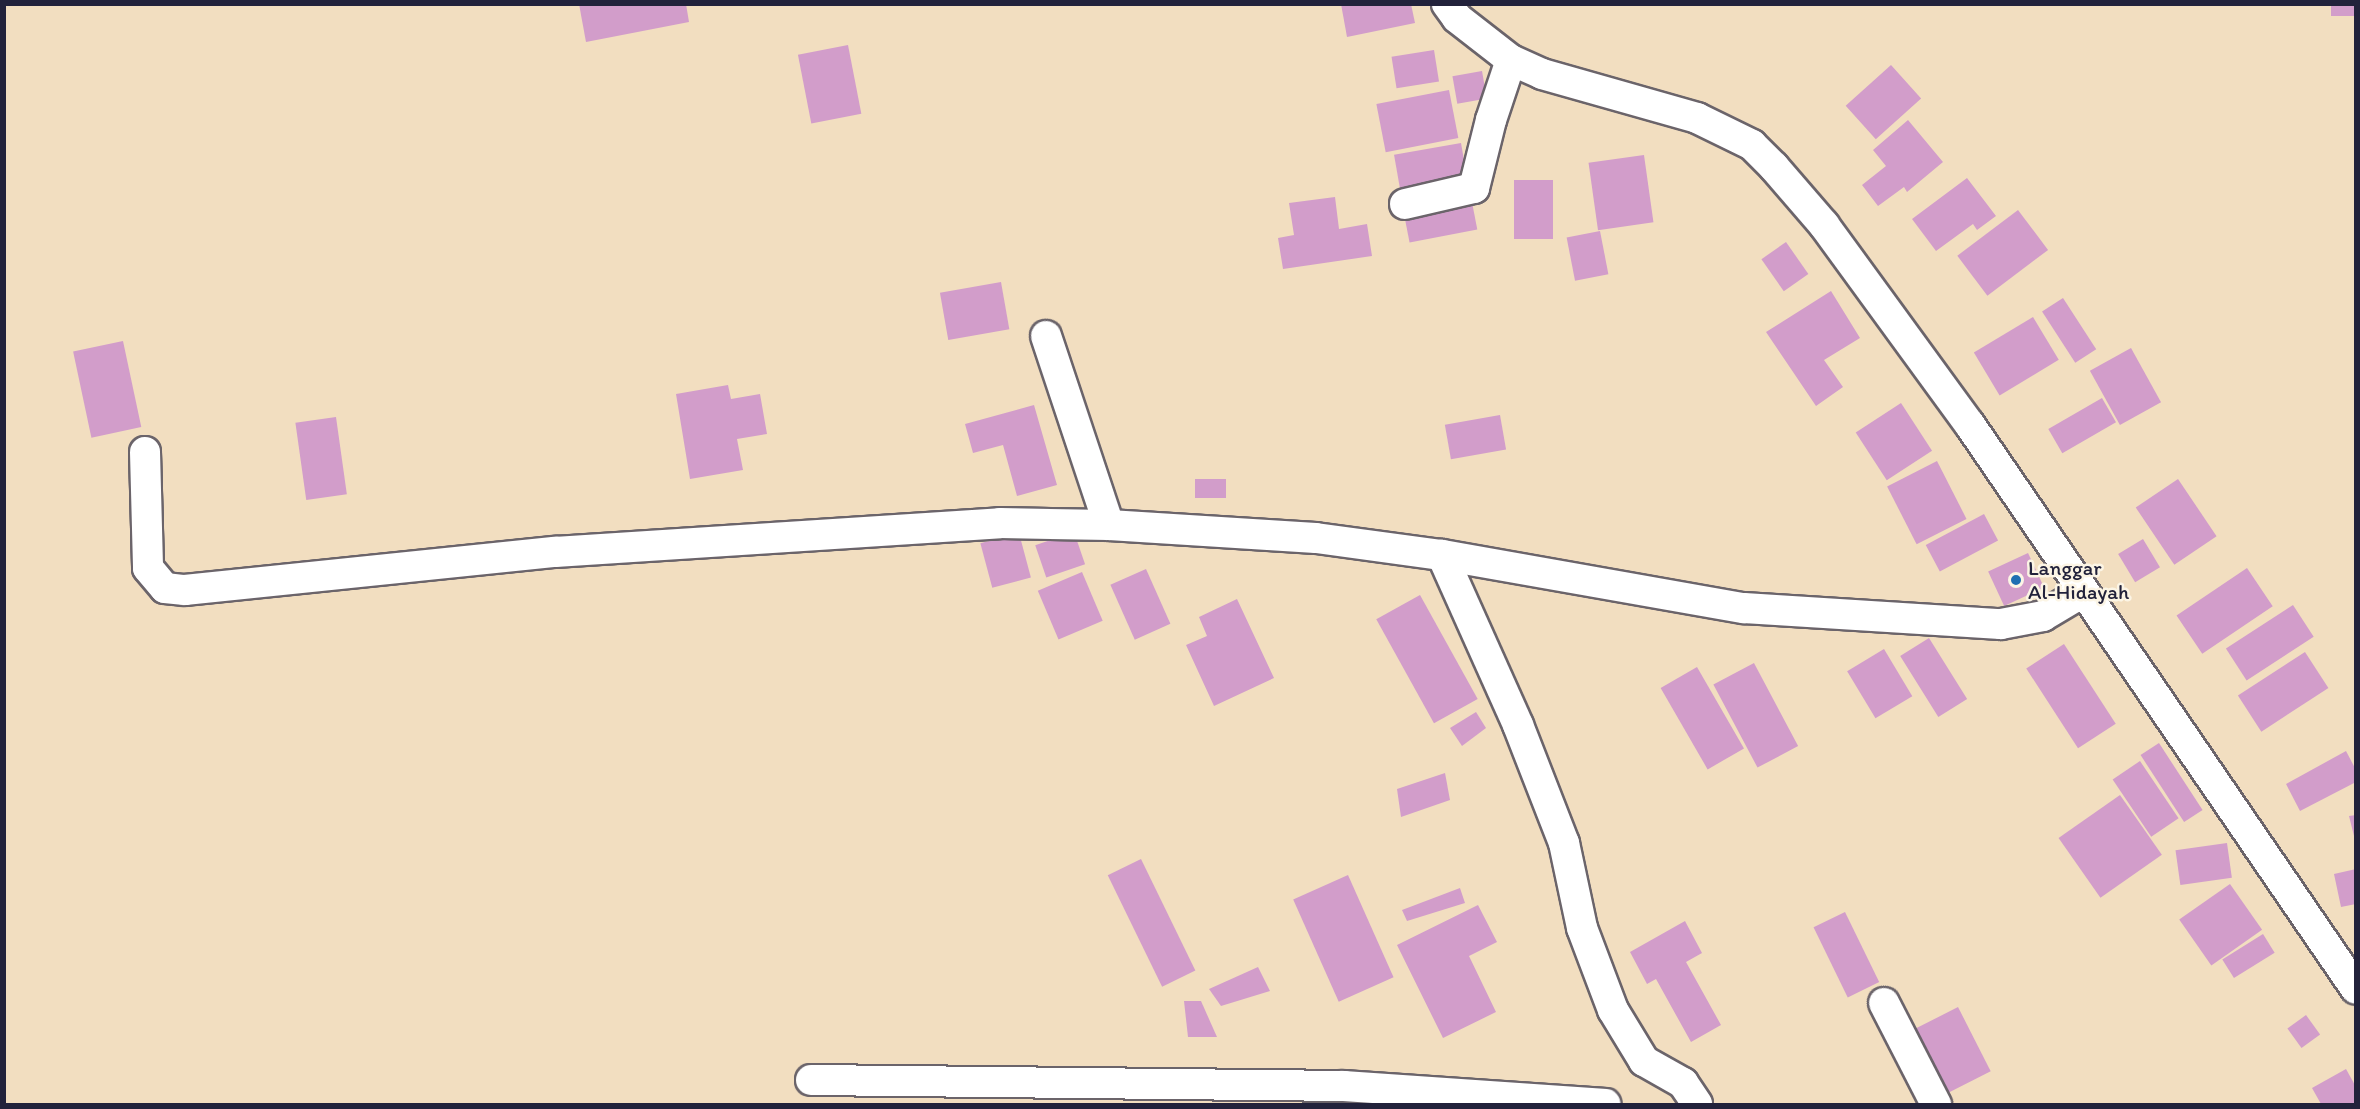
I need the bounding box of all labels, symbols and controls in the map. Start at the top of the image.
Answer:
place label: Langgar Al-Hidayah [2028,555,2129,605]
marker: Langgar Al-Hidayah [2009,573,2023,587]

